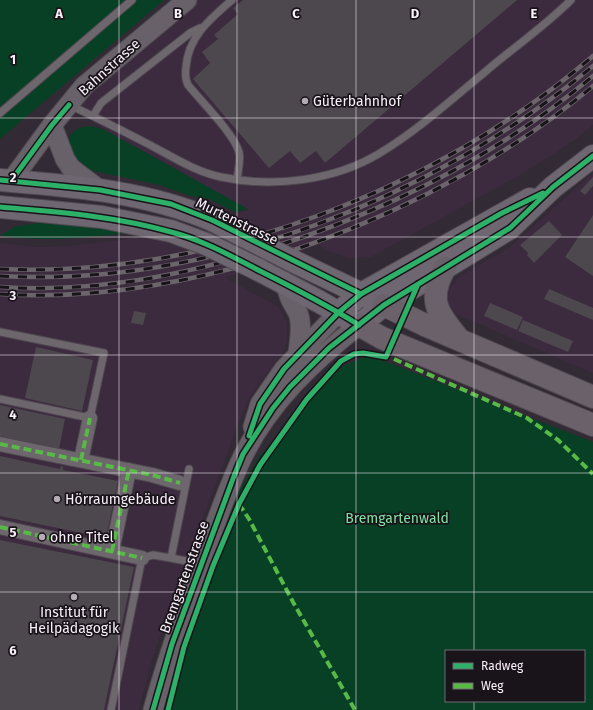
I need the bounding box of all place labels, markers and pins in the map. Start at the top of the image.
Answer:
place label: Güterbahnhof [313,93,402,110]
marker: Güterbahnhof [300,96,310,106]
place label: Hörraumgebäude [65,491,175,508]
marker: Hörraumgebäude [52,494,62,504]
place label: ohne Titel [50,529,114,546]
marker: ohne Titel [37,532,47,542]
marker: Institut für Heilpädagogik [69,592,79,602]
place label: Institut für Heilpädagogik [29,604,120,637]

